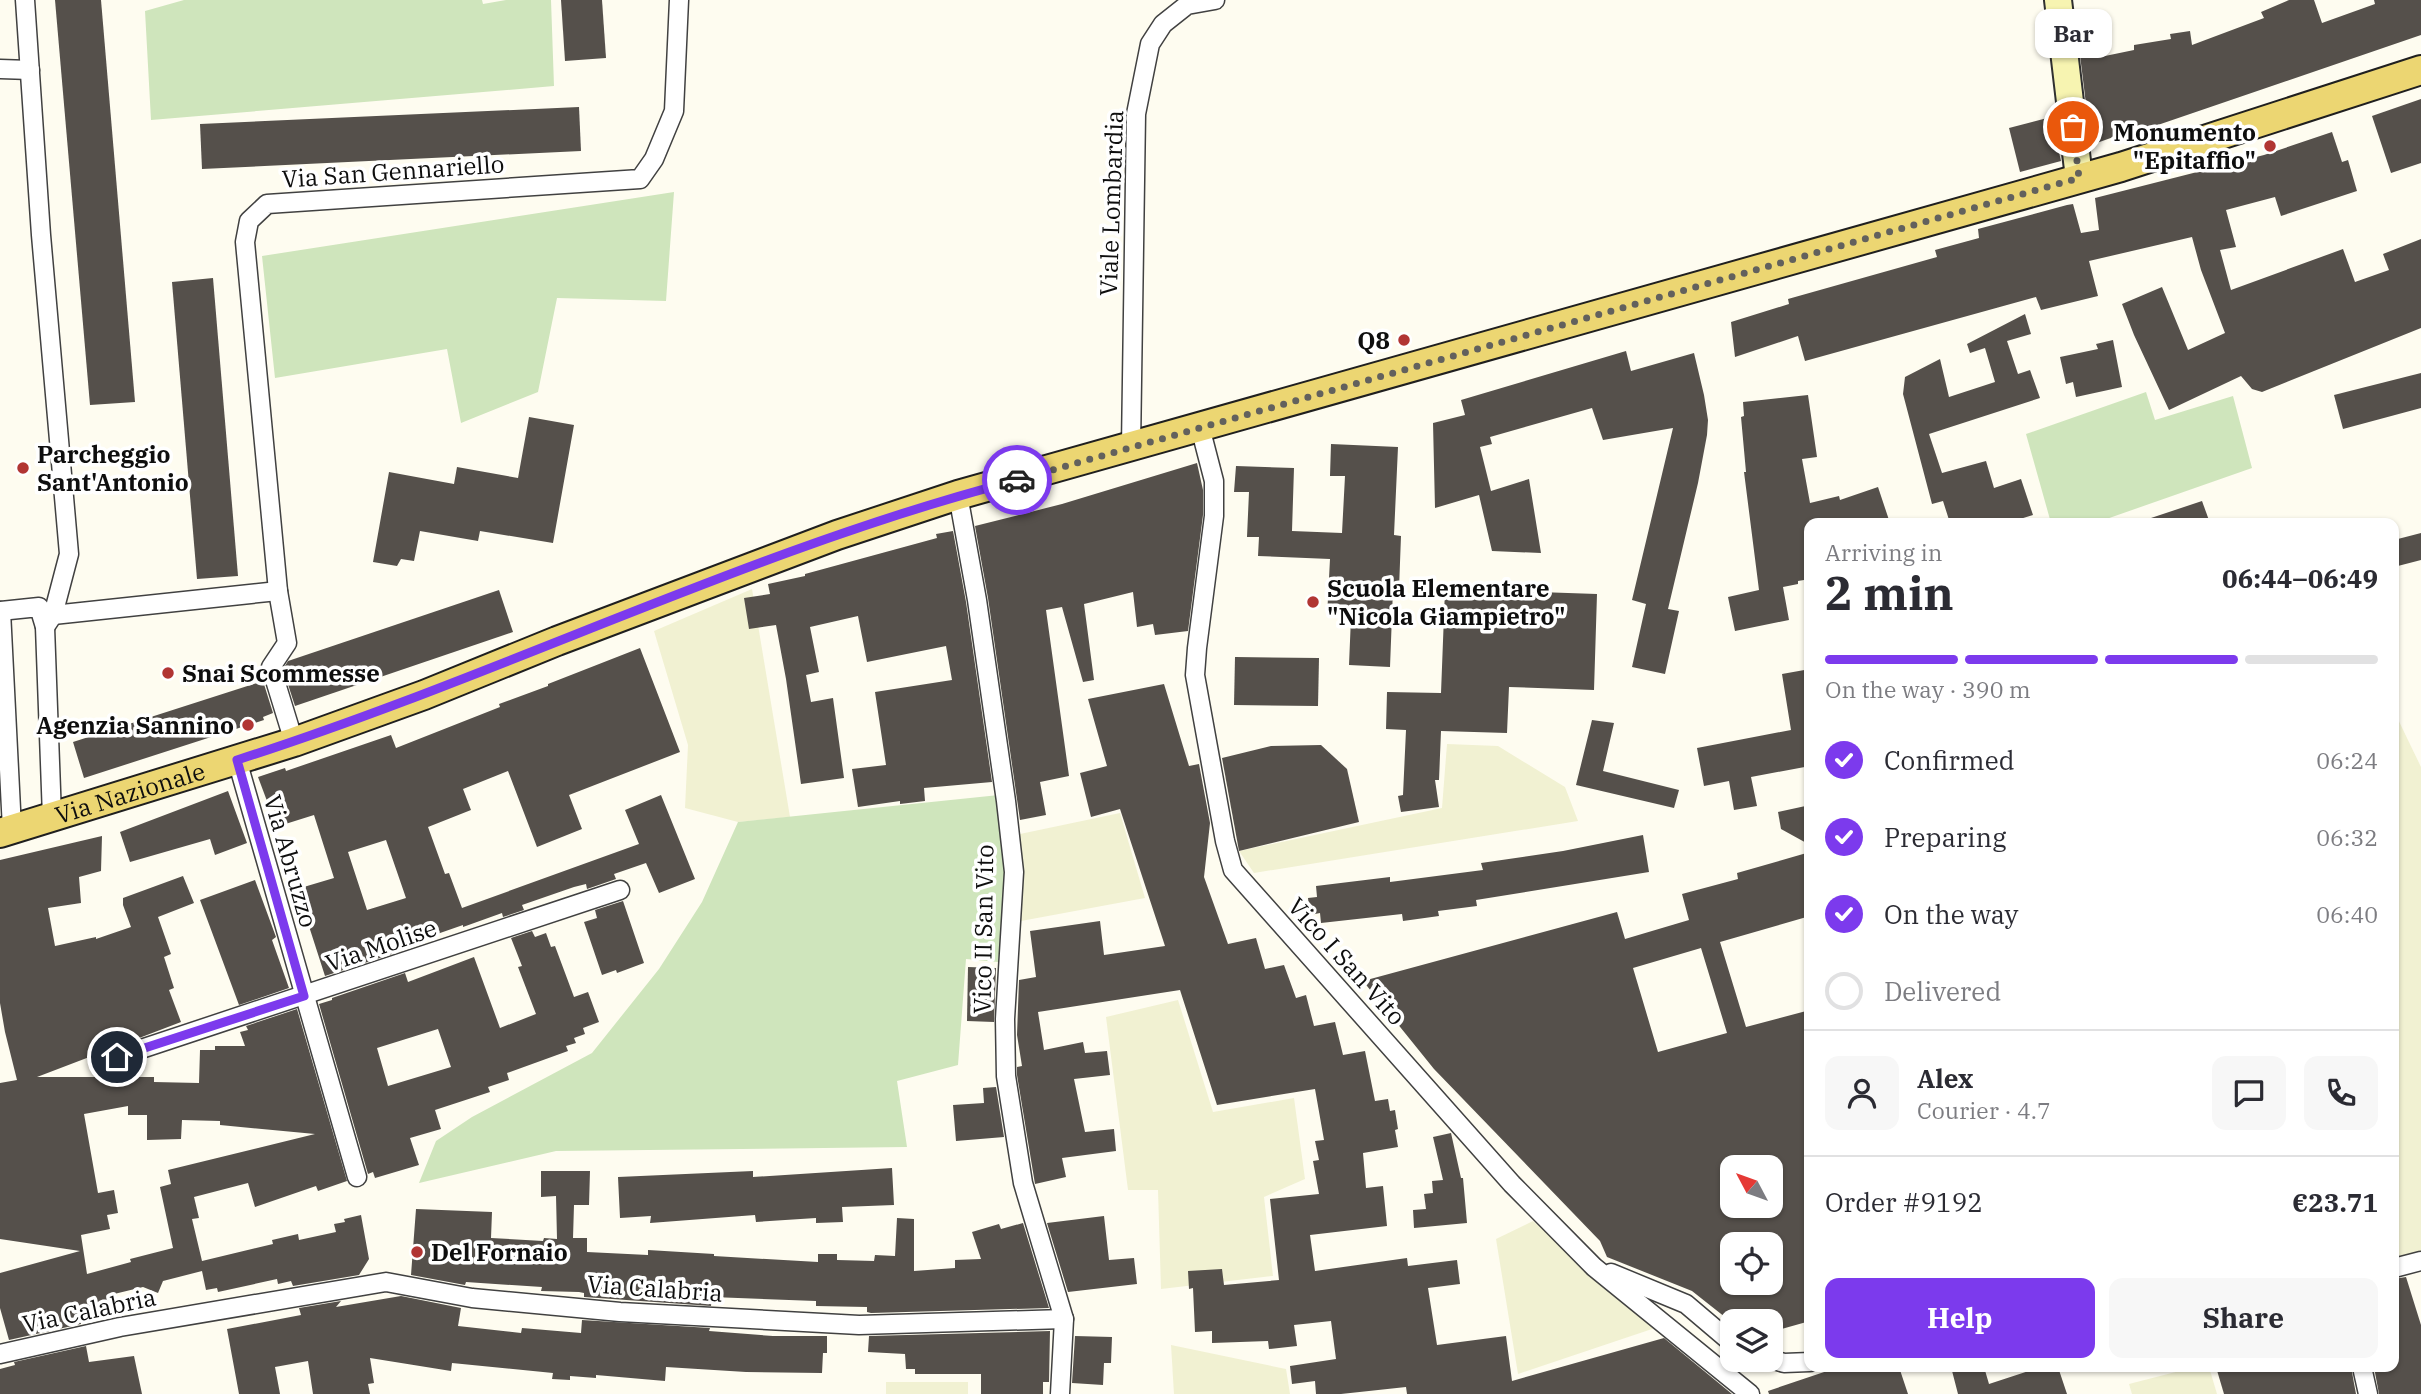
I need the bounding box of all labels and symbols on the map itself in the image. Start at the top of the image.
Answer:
callout: Bar [2035,8,2112,57]
pin [2043,97,2103,157]
street label: Viale Lombardia [1092,109,1130,297]
place label: Monumento "Epitaffio" [2113,116,2256,176]
marker: Monumento "Epitaffio" [2262,138,2278,154]
street label: Via San Gennariello [281,147,505,195]
place label: Q8 [1357,324,1390,356]
marker: Q8 [1396,332,1412,348]
place label: Parcheggio Sant'Antonio [37,438,189,498]
courier [982,445,1052,515]
marker: Parcheggio Sant'Antonio [15,460,31,476]
place label: Scuola Elementare "Nicola Giampietro" [1327,572,1566,632]
marker: Scuola Elementare "Nicola Giampietro" [1305,594,1321,610]
place label: Snai Scommesse [182,657,380,689]
marker: Snai Scommesse [160,665,176,681]
place label: Agenzia Sannino [36,709,234,741]
marker: Agenzia Sannino [240,717,256,733]
street label: Via Nazionale [51,755,209,831]
street label: Via Abruzzo [257,791,325,931]
street label: Vico II San Vito [966,844,1000,1014]
street label: Vico I San Vito [1281,890,1413,1032]
street label: Via Molise [321,911,441,979]
pin [87,1027,147,1087]
north arrow [1720,1155,1783,1218]
place label: Del Fornaio [431,1236,568,1268]
marker: Del Fornaio [409,1244,425,1260]
street label: Via Calabria [586,1267,724,1309]
street label: Via Calabria [19,1280,159,1340]

